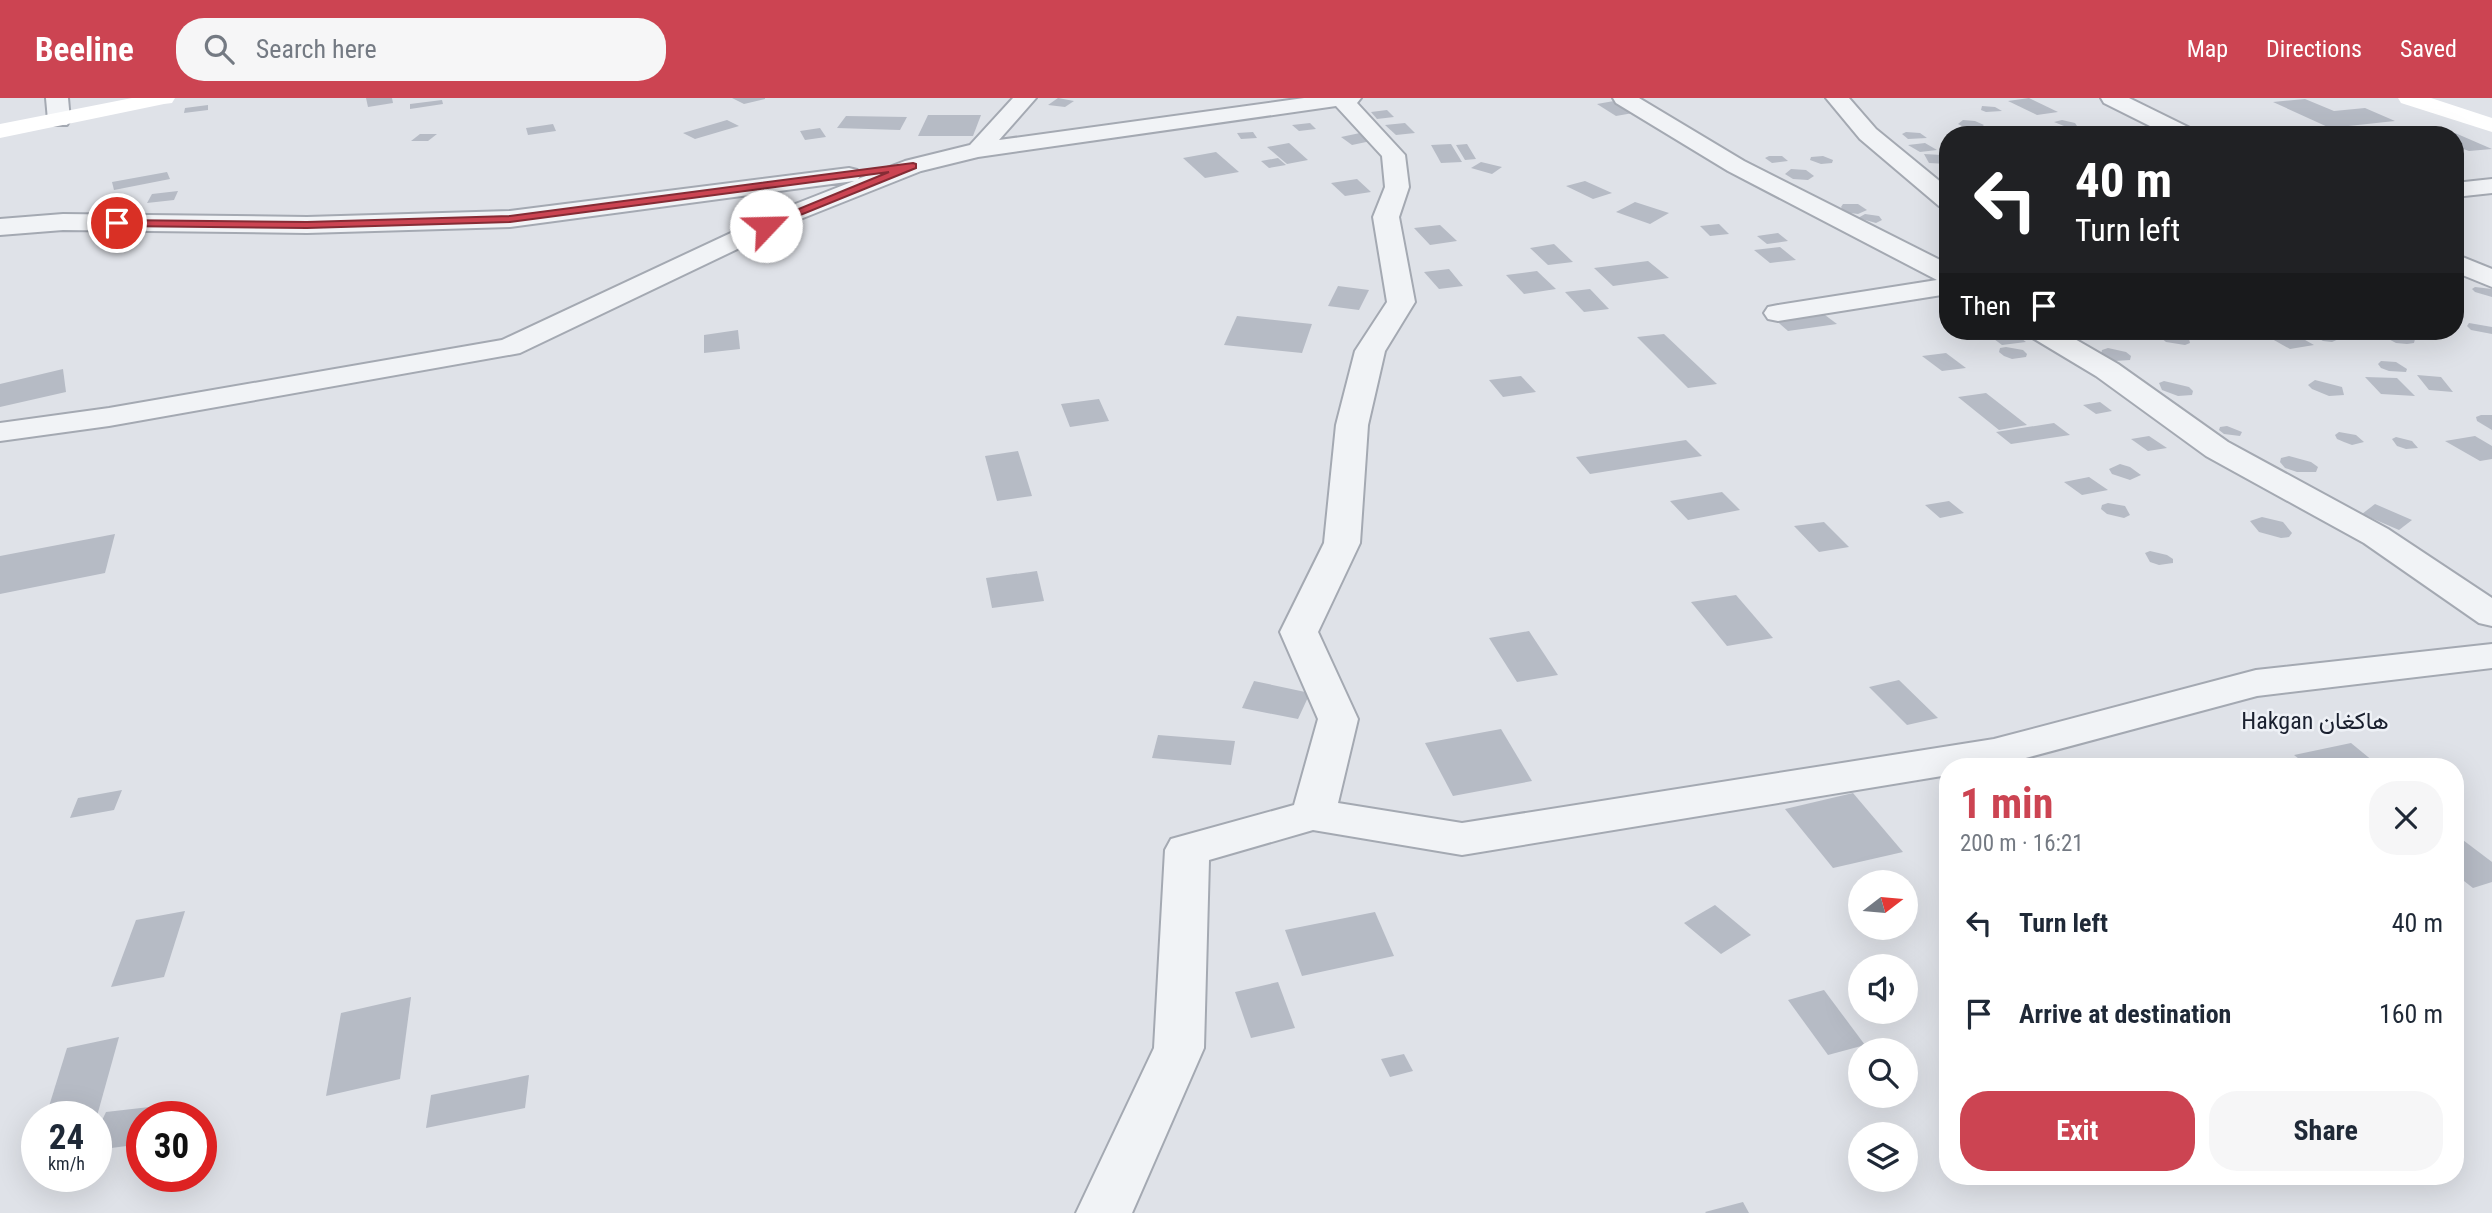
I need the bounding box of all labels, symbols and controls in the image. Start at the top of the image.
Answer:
search box [176,18,666,81]
text: Beeline [35,30,134,69]
icon: search [200,30,238,68]
text: Search here [256,34,377,64]
text: Map [2187,35,2228,63]
text: Directions [2266,35,2362,63]
text: Saved [2400,35,2457,63]
text: 40 m [2075,152,2172,209]
icon: left [1960,154,2051,245]
position arrow [729,189,803,263]
pin [87,193,147,253]
icon: arrive [98,204,136,242]
text: Turn left [2075,211,2180,249]
icon: arrive [2025,287,2063,325]
text: Then [1960,291,2011,321]
district label: Hakgan هاكغان [2241,707,2389,735]
text: 1 min [1960,779,2053,828]
button: close [2369,781,2443,855]
text: 200 m · 16:21 [1960,830,2084,857]
north arrow [1848,870,1918,940]
map controls [1848,870,1918,1192]
icon: left [1960,904,1998,942]
text: Turn left [2019,908,2108,938]
text: 40 m [2392,908,2443,938]
button: sound [1848,954,1918,1024]
icon: arrive [1960,995,1998,1033]
text: Arrive at destination [2019,999,2231,1029]
text: 160 m [2379,999,2443,1029]
button: search [1848,1038,1918,1108]
button: Exit [1960,1091,2195,1171]
button: Share [2209,1091,2443,1171]
speed limit sign: 30 [126,1101,217,1192]
text: 24 [49,1117,84,1158]
button: layers [1848,1122,1918,1192]
text: km/h [48,1153,85,1174]

